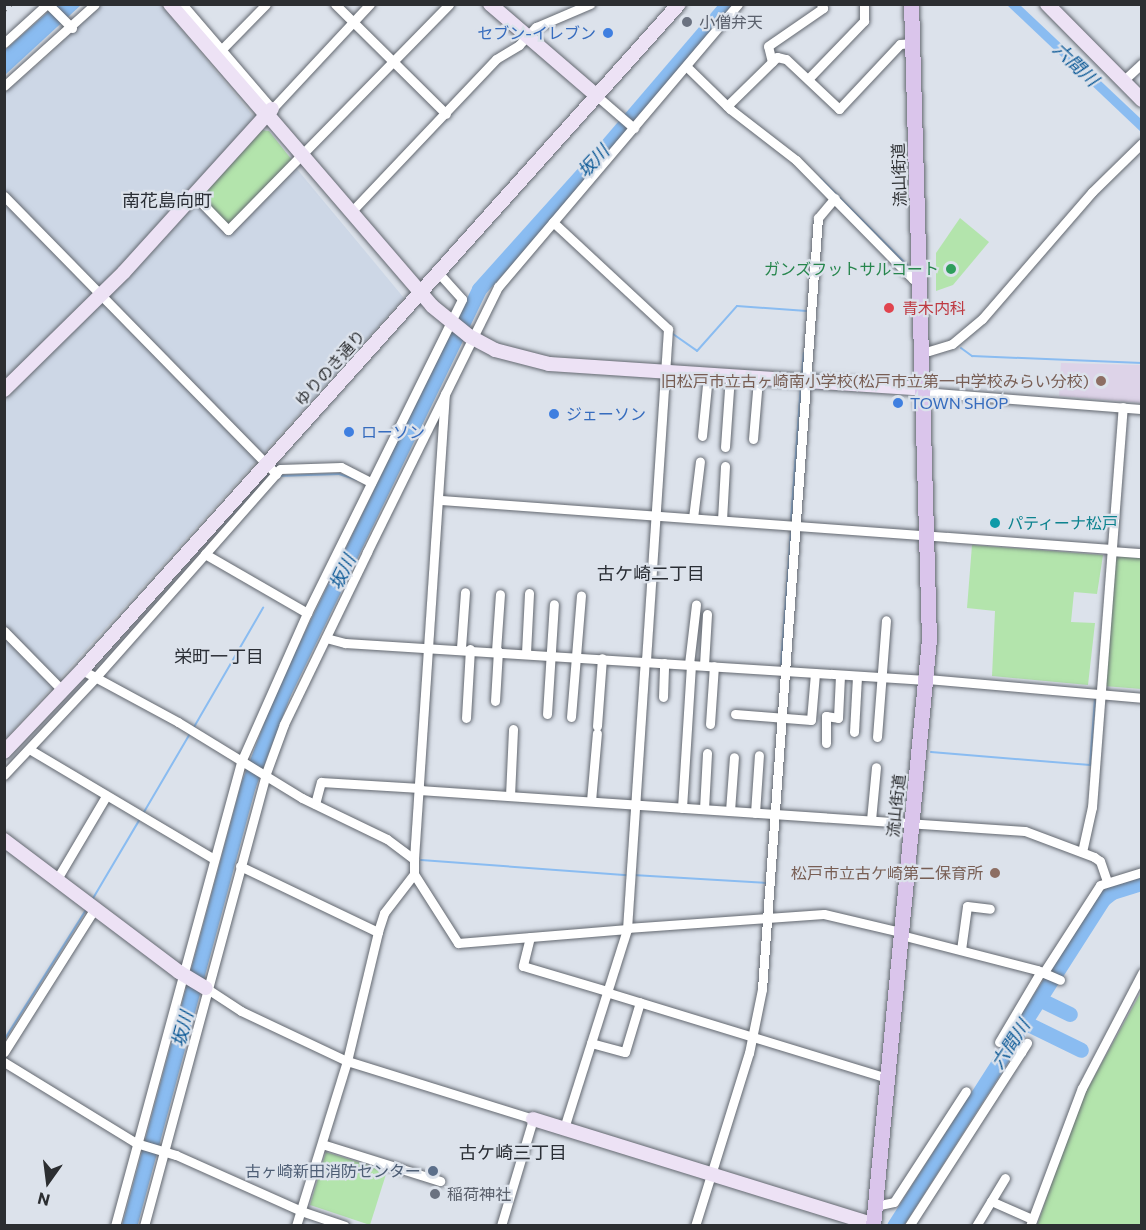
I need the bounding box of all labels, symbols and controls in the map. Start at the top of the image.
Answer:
place label: 小僧弁天 [699,12,763,32]
marker: 小僧弁天 [680,15,694,29]
place label: セブン-イレブン [477,23,596,43]
marker: セブン-イレブン [601,26,615,40]
water label: 六間川 [1049,38,1103,90]
water label: 坂川 [573,140,613,182]
street label: 流山街道 [888,143,910,207]
district label: 南花島向町 [122,189,212,211]
place label: ガンズフットサルコート [763,259,939,279]
marker: ガンズフットサルコート [944,262,958,276]
place label: 青木内科 [902,298,966,318]
marker: 青木内科 [880,299,898,317]
street label: ゆりのき通り [291,326,369,410]
place label: 旧松戸市立古ヶ崎南小学校(松戸市立第一中学校みらい分校) [661,371,1089,391]
marker: 旧松戸市立古ヶ崎南小学校(松戸市立第一中学校みらい分校) [1094,374,1108,388]
place label: TOWN SHOP [910,393,1008,413]
marker: TOWN SHOP [891,396,905,410]
place label: ジェーソン [566,404,646,424]
marker: ジェーソン [547,407,561,421]
place label: ローソン [361,422,425,442]
marker: ローソン [342,425,356,439]
place label: パティーナ松戸 [1007,513,1119,533]
marker: パティーナ松戸 [988,516,1002,530]
water label: 坂川 [324,551,360,593]
district label: 古ケ崎二丁目 [597,562,705,584]
district label: 栄町一丁目 [174,645,264,667]
street label: 流山街道 [883,773,909,839]
place label: 松戸市立古ケ崎第二保育所 [791,863,983,883]
marker: 松戸市立古ケ崎第二保育所 [988,866,1002,880]
water label: 坂川 [167,1009,197,1049]
water label: 六間川 [986,1015,1034,1073]
district label: 古ケ崎三丁目 [459,1141,567,1163]
north arrow [18,1152,78,1212]
place label: 古ヶ崎新田消防センター [245,1161,421,1181]
marker: 古ヶ崎新田消防センター [426,1164,440,1178]
place label: 稲荷神社 [447,1184,511,1204]
marker: 稲荷神社 [428,1187,442,1201]
text: N [35,1189,52,1211]

